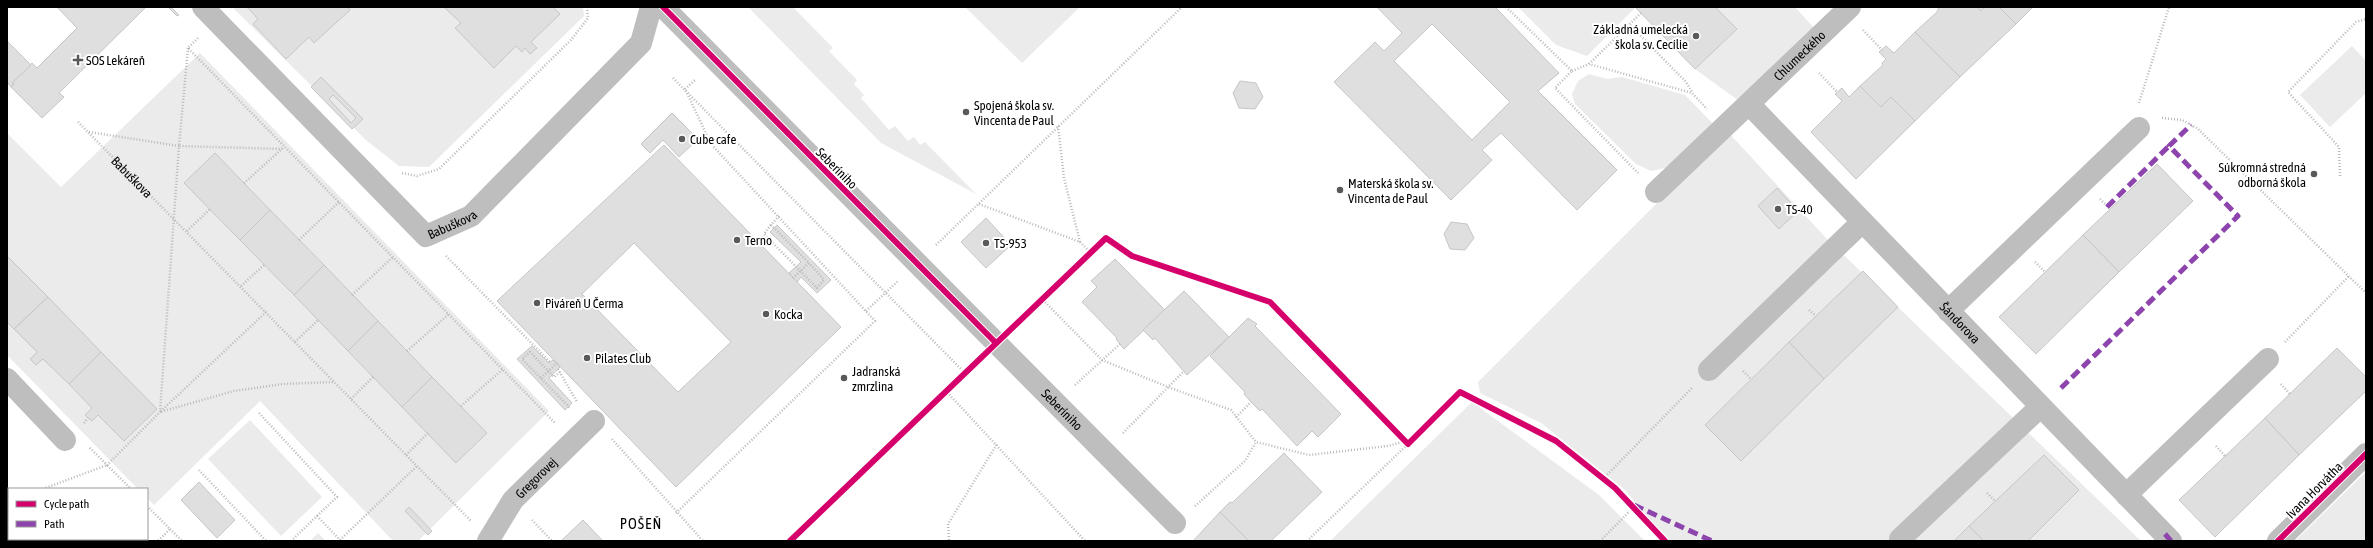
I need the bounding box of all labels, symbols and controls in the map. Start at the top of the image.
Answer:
place label: Základná umelecká škola sv. Cecílie [1593,22,1688,52]
street label: Chlumeckého [1771,28,1829,84]
marker: Základná umelecká škola sv. Cecílie [1691,31,1701,41]
place label: SOS Lekáreň [86,53,145,68]
marker: SOS Lekáreň [73,55,83,65]
place label: Spojená škola sv. Vincenta de Paul [974,98,1055,128]
marker: Spojená škola sv. Vincenta de Paul [961,107,971,117]
place label: Cube cafe [690,132,736,147]
marker: Cube cafe [677,134,687,144]
street label: Seberíniho [813,145,860,192]
street label: Babuškova [108,153,155,201]
place label: Súkromná stredná odborná škola [2219,160,2306,190]
marker: Súkromná stredná odborná škola [2309,169,2319,179]
place label: Materská škola sv. Vincenta de Paul [1348,176,1434,206]
marker: Materská škola sv. Vincenta de Paul [1335,185,1345,195]
place label: TS-40 [1786,202,1813,217]
marker: TS-40 [1773,204,1783,214]
street label: Babuškova [425,207,480,242]
place label: Terno [745,233,772,248]
marker: Terno [732,235,742,245]
place label: TS-953 [994,236,1027,251]
marker: TS-953 [981,238,991,248]
place label: Piváreň U Čerma [545,296,624,311]
marker: Piváreň U Čerma [532,298,542,308]
street label: Šándorova [1937,299,1983,347]
place label: Kocka [774,307,803,322]
marker: Kocka [761,309,771,319]
place label: Pilates Club [595,351,651,366]
marker: Pilates Club [582,353,592,363]
place label: Jadranská zmrzlina [852,364,901,394]
marker: Jadranská zmrzlina [839,373,849,383]
street label: Seberíniho [1038,386,1086,434]
street label: Gregorovej [512,454,560,502]
street label: Ivana Horvátha [2283,459,2346,522]
legend [8,488,148,540]
text: Cycle path [44,497,89,511]
district label: POŠEŇ [620,515,662,532]
text: Path [44,517,65,531]

